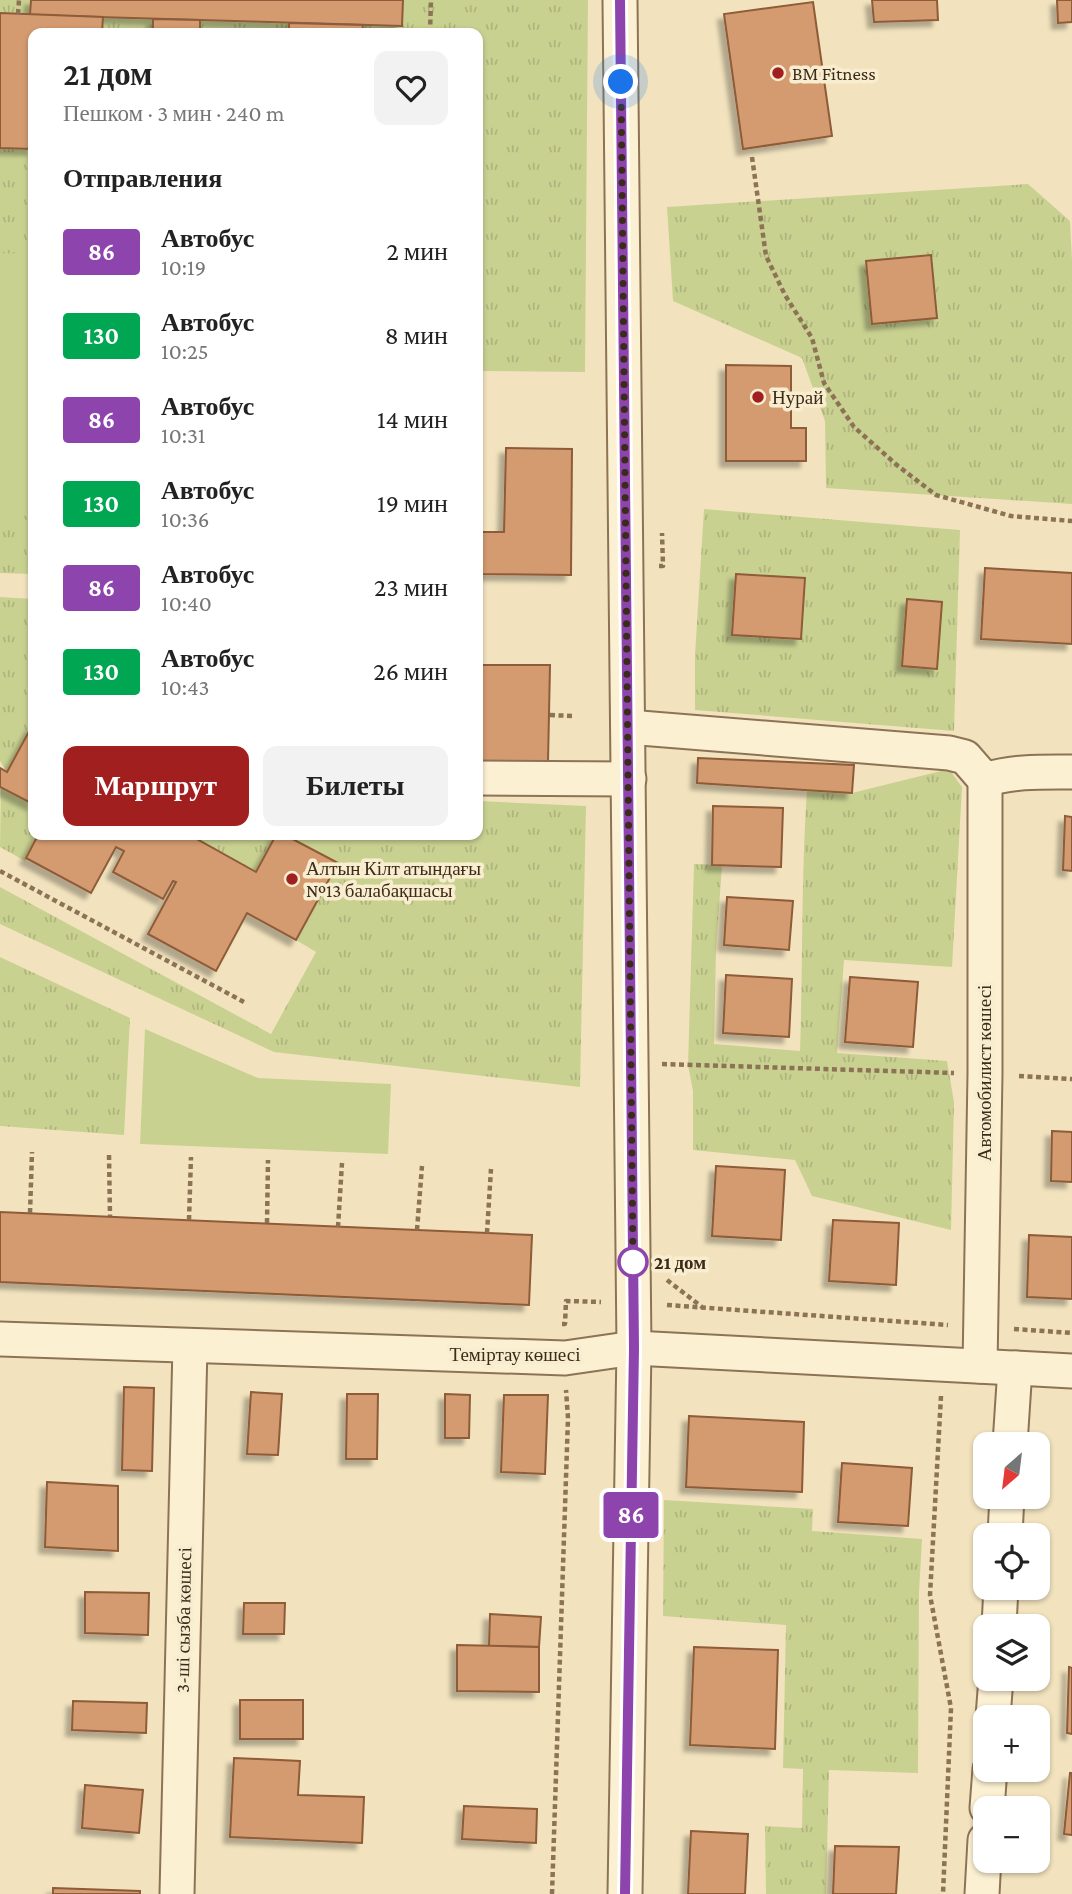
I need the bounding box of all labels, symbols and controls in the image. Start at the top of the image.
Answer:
button: heart [374,51,448,125]
text: 21 дом [63,55,153,92]
place label: BM Fitness [792,63,876,84]
your location [603,64,638,99]
marker: BM Fitness [770,65,786,81]
text: Пешком · 3 мин · 240 m [63,100,284,126]
text: Отправления [63,164,222,193]
text: Автобус [161,224,254,253]
text: 2 мин [386,237,448,266]
text: 86 [88,238,115,265]
text: 10:19 [161,254,206,280]
text: Автобус [161,308,254,337]
text: 8 мин [385,321,448,350]
text: 130 [84,322,119,349]
text: 10:25 [161,338,209,364]
place label: Нурай [772,387,823,408]
marker: Нурай [750,389,766,405]
text: Автобус [161,392,254,421]
text: 14 мин [377,405,448,434]
text: 86 [88,406,115,433]
text: 10:31 [161,422,205,448]
text: Автобус [161,476,254,505]
text: 19 мин [377,489,448,518]
text: 130 [84,490,119,517]
text: 10:36 [161,506,210,532]
text: Автобус [161,560,254,589]
text: 23 мин [374,573,448,602]
text: 86 [88,574,115,601]
text: 10:40 [161,590,212,616]
text: Автобус [161,644,254,673]
text: 26 мин [373,657,448,686]
text: 130 [84,658,119,685]
text: 10:43 [161,674,209,700]
button: Маршрут [63,746,249,826]
button: Билеты [263,746,448,826]
place label: Алтын Кілт атындағы №13 балабақшасы [306,858,481,901]
marker: Алтын Кілт атындағы №13 балабақшасы [284,871,300,887]
street label: Автомобилист көшесі [974,985,995,1161]
marker: 21 дом [618,1247,648,1277]
place label: 21 дом [654,1252,706,1273]
street label: Теміртау көшесі [450,1344,580,1365]
north arrow [973,1432,1050,1508]
map controls [973,1432,1050,1873]
line badge: 86 [600,1492,662,1538]
text: 86 [617,1501,645,1528]
button: locate [973,1523,1050,1600]
street label: 3-ші сызба көшесі [172,1547,195,1693]
button: layers [973,1614,1050,1691]
button: + [973,1705,1050,1782]
button: − [973,1796,1050,1873]

